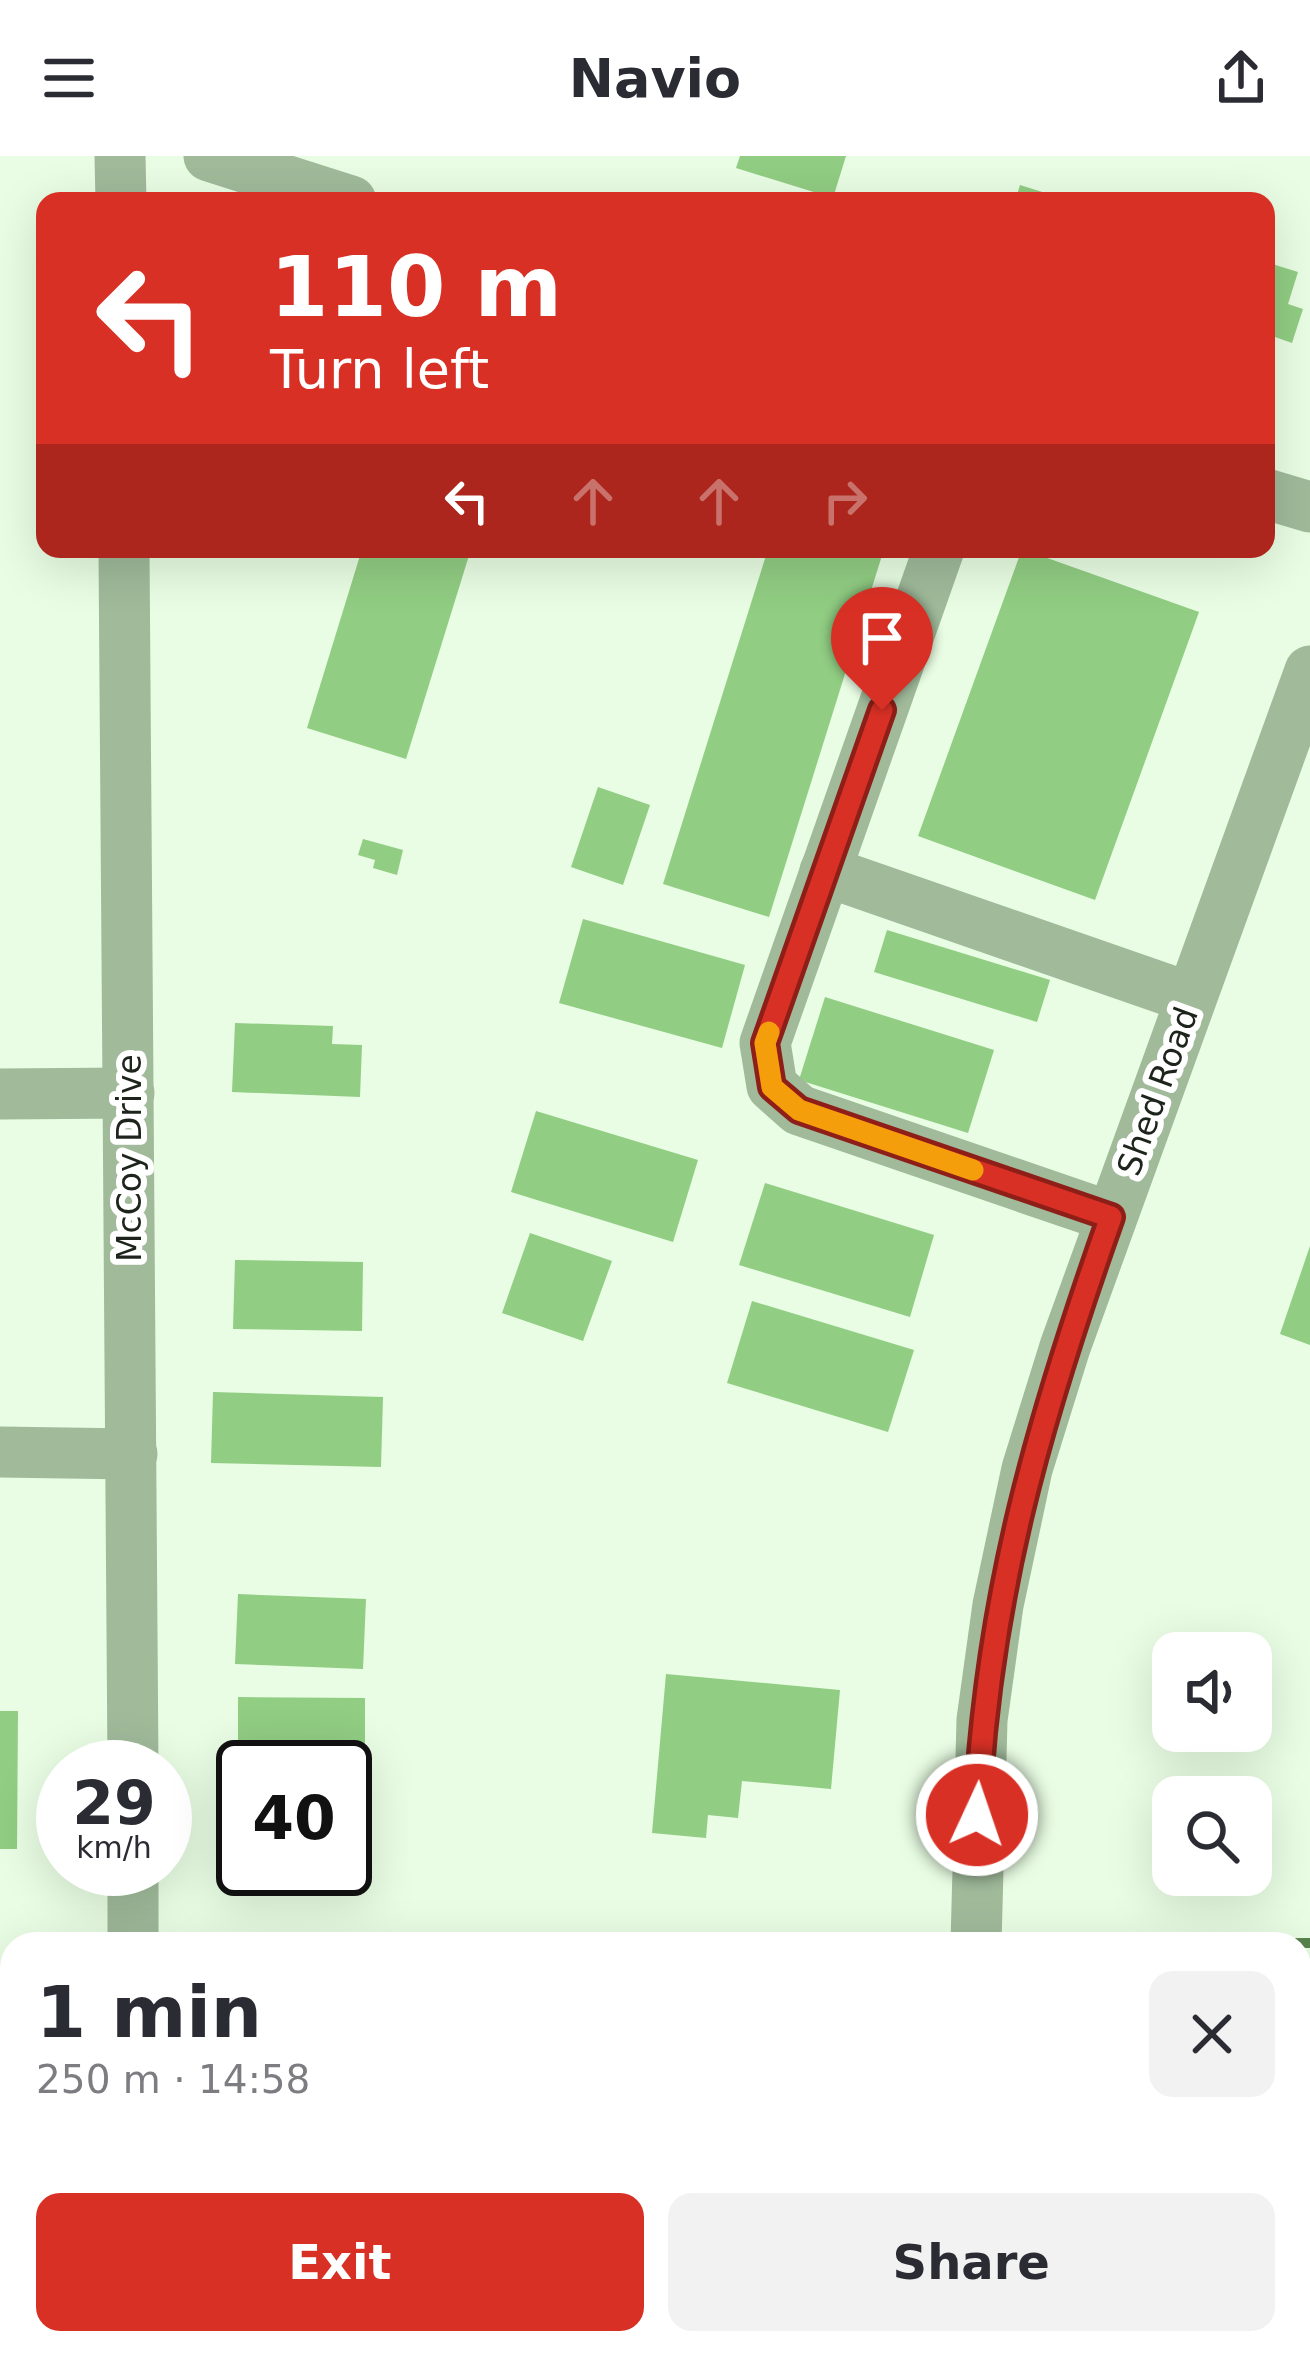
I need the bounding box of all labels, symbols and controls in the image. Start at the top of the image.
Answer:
icon: menu [36,45,102,111]
icon: share [1208,45,1274,111]
text: Navio [569,47,741,110]
text: 110 m [270,238,562,336]
icon: left [72,240,228,396]
text: Turn left [270,338,489,401]
icon: left [434,468,500,534]
icon: ahead [560,468,626,534]
icon: ahead [686,468,752,534]
icon: right [812,468,878,534]
pin [831,587,933,710]
icon: arrive [849,605,915,671]
street label: Shed Road [1109,1002,1206,1181]
street label: McCoy Drive [110,1054,149,1262]
map controls [1152,1632,1272,1896]
button: sound [1152,1632,1272,1752]
speed limit sign: 40 [216,1740,372,1896]
position arrow [914,1752,1040,1878]
text: 29 [72,1768,156,1838]
button: search [1152,1776,1272,1896]
text: km/h [76,1830,152,1865]
text: 1 min [36,1970,262,2054]
button: close [1149,1971,1275,2097]
text: 250 m · 14:58 [36,2057,310,2102]
button: Exit [36,2193,644,2331]
button: Share [668,2193,1275,2331]

